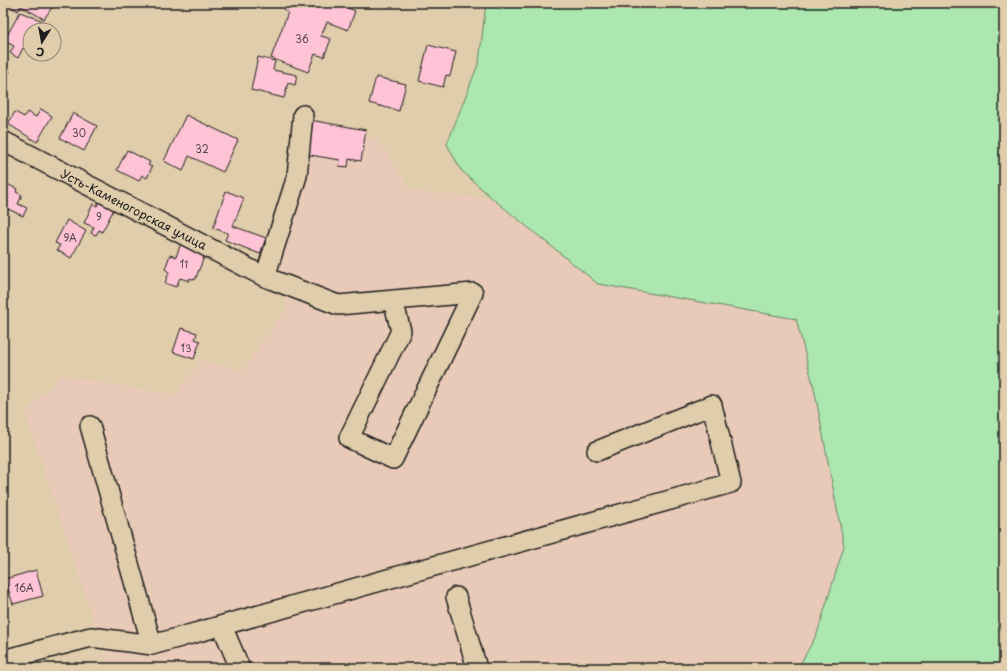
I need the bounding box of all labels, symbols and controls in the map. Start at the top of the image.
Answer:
north arrow [22,22,62,62]
house number: 36 [295,31,309,46]
text: С [34,43,46,61]
house number: 30 [72,125,86,140]
house number: 32 [195,141,209,156]
street label: Усть-Каменогорская улица [58,164,211,254]
house number: 9 [96,209,102,224]
house number: 9А [63,230,77,245]
house number: 11 [180,256,188,271]
house number: 13 [180,340,192,355]
house number: 16А [14,580,34,595]

